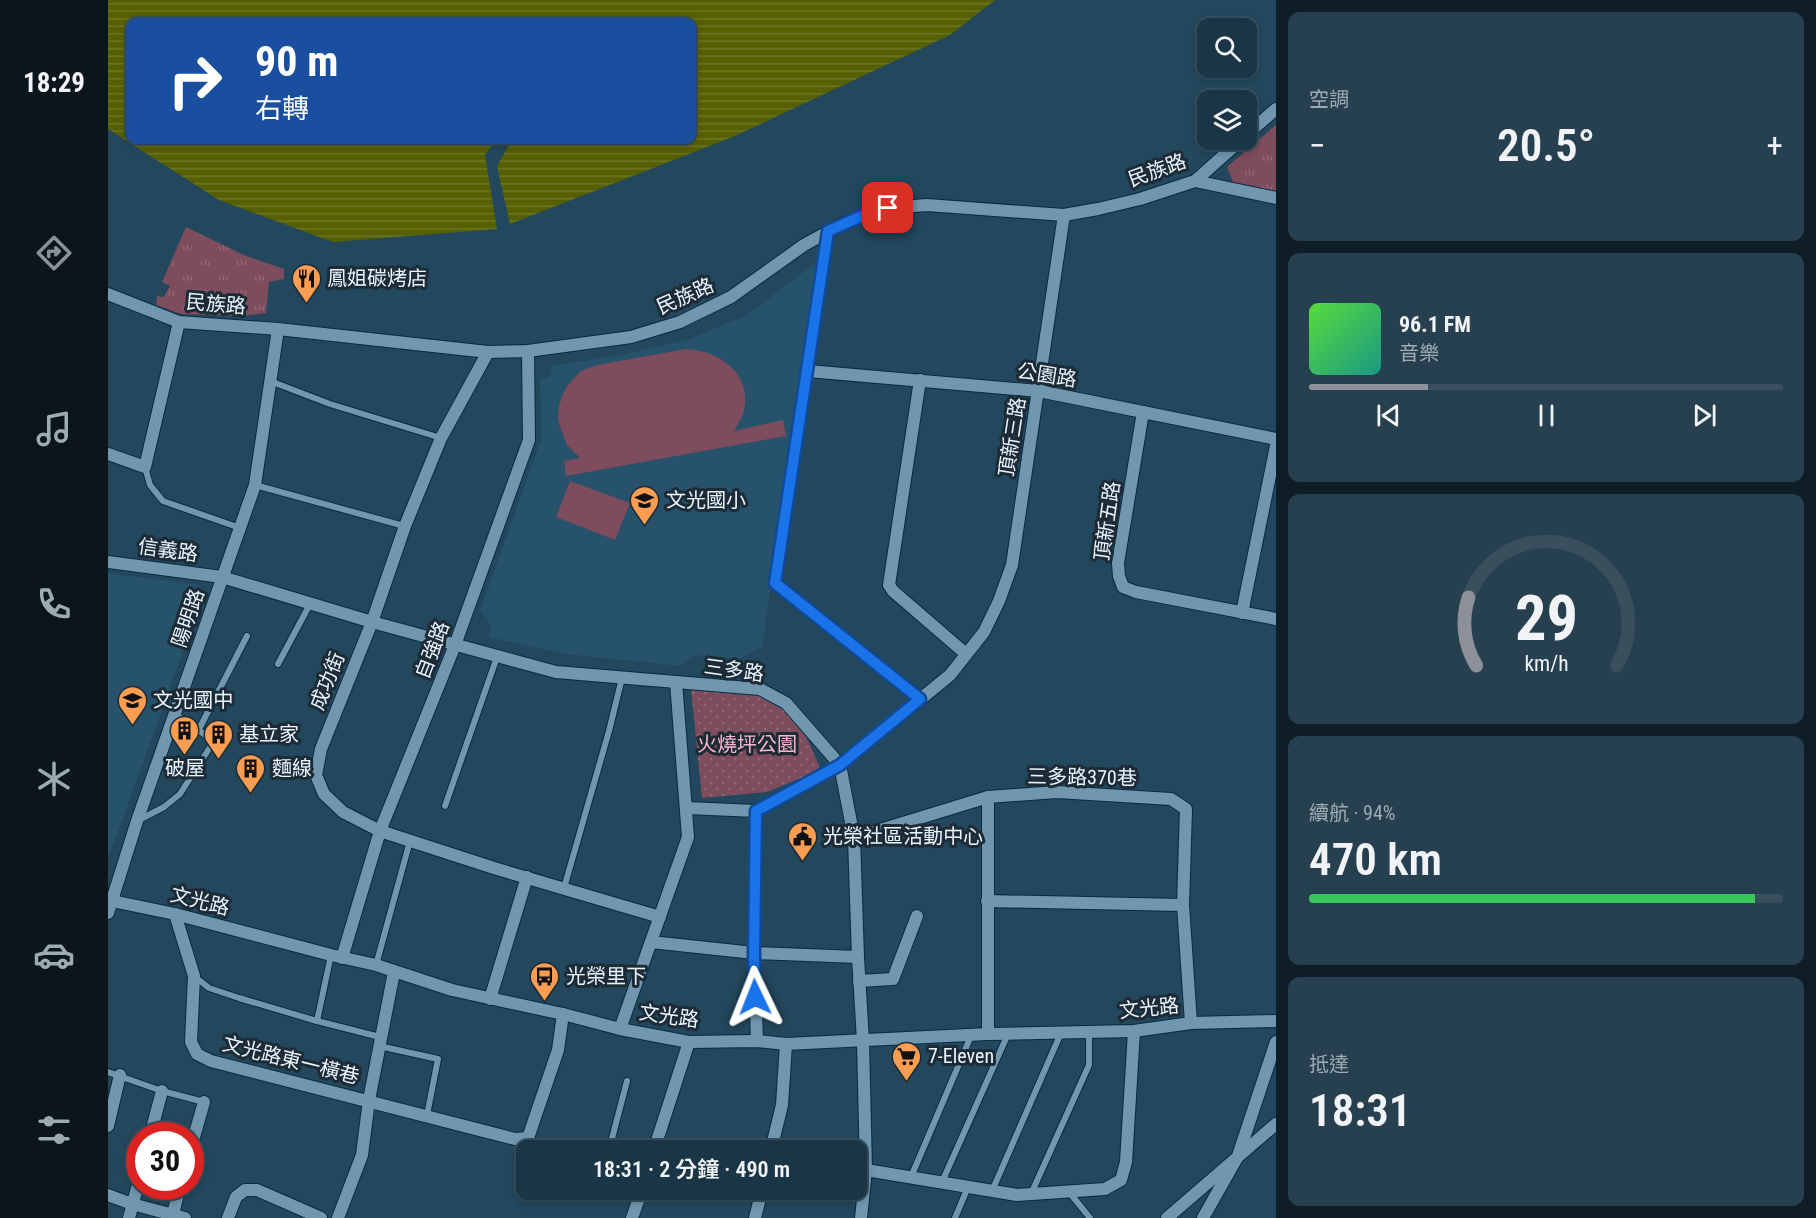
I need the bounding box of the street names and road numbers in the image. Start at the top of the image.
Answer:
street label: 民族路 [1125,148,1189,192]
street label: 民族路 [653,273,717,319]
street label: 民族路 [185,289,247,319]
street label: 公園路 [1015,358,1079,392]
street label: 頂新三路 [994,396,1030,478]
street label: 頂新五路 [1090,480,1124,562]
street label: 信義路 [137,534,199,566]
street label: 陽明路 [167,586,209,650]
street label: 自強路 [410,618,454,682]
street label: 成功街 [305,649,349,713]
street label: 三多路 [703,654,765,686]
street label: 三多路370巷 [1027,764,1137,790]
street label: 文光路 [168,882,232,920]
street label: 文光路 [1118,993,1180,1023]
street label: 文光路 [638,1000,700,1032]
street label: 文光路東一橫巷 [220,1031,362,1089]

